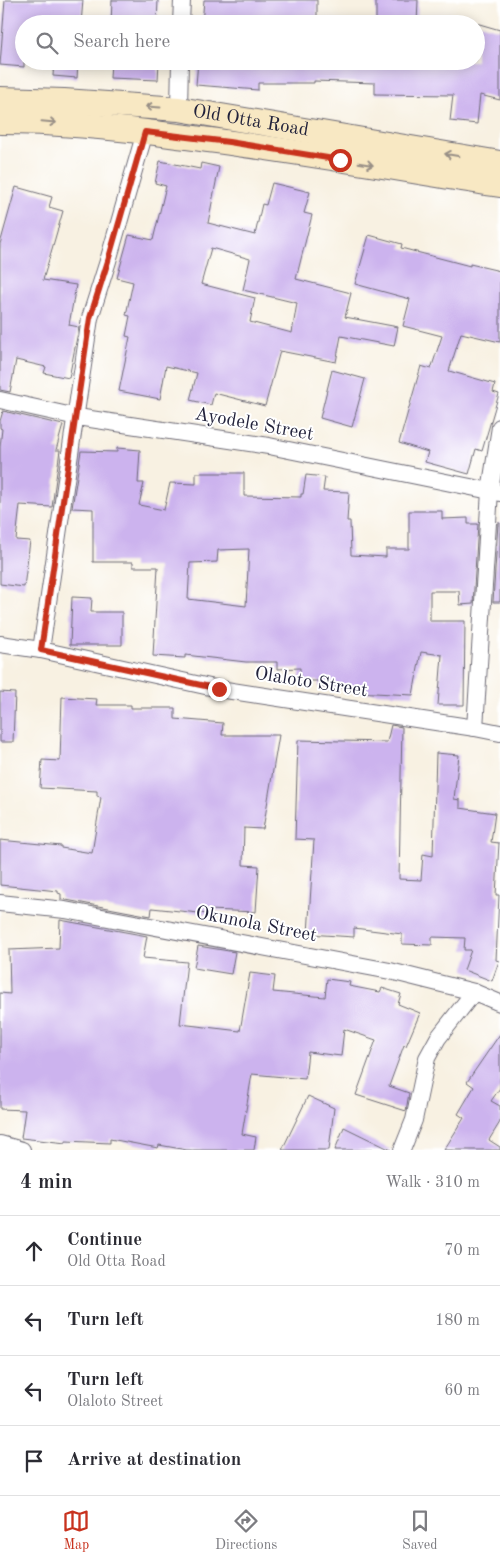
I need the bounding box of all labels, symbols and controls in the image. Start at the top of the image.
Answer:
search box [15,15,485,70]
icon: search [33,29,61,57]
text: Search here [73,33,170,52]
one-way arrow [146,102,162,111]
street label: Old Otta Road [191,102,310,140]
one-way arrow [40,118,56,127]
route start [329,149,352,172]
one-way arrow [444,149,460,159]
one-way arrow [358,159,374,169]
street label: Ayodele Street [193,405,315,445]
street label: Olaloto Street [253,665,369,701]
route end [208,678,231,701]
street label: Okunola Street [194,904,318,946]
text: 4 min [20,1172,73,1193]
text: Walk · 310 m [385,1175,480,1191]
text: Continue [67,1231,142,1250]
icon: ahead [20,1237,48,1265]
text: 70 m [444,1243,480,1259]
text: Old Otta Road [67,1254,166,1270]
icon: left [20,1307,48,1335]
text: Turn left [67,1311,144,1330]
text: 180 m [435,1313,480,1329]
text: Turn left [67,1371,144,1390]
icon: left [20,1377,48,1405]
text: 60 m [444,1383,480,1399]
text: Olaloto Street [67,1394,163,1410]
icon: arrive [20,1447,48,1475]
text: Arrive at destination [67,1451,241,1470]
tab: Map [62,1507,90,1554]
tab: Directions [215,1507,277,1554]
tab: Saved [402,1507,438,1554]

